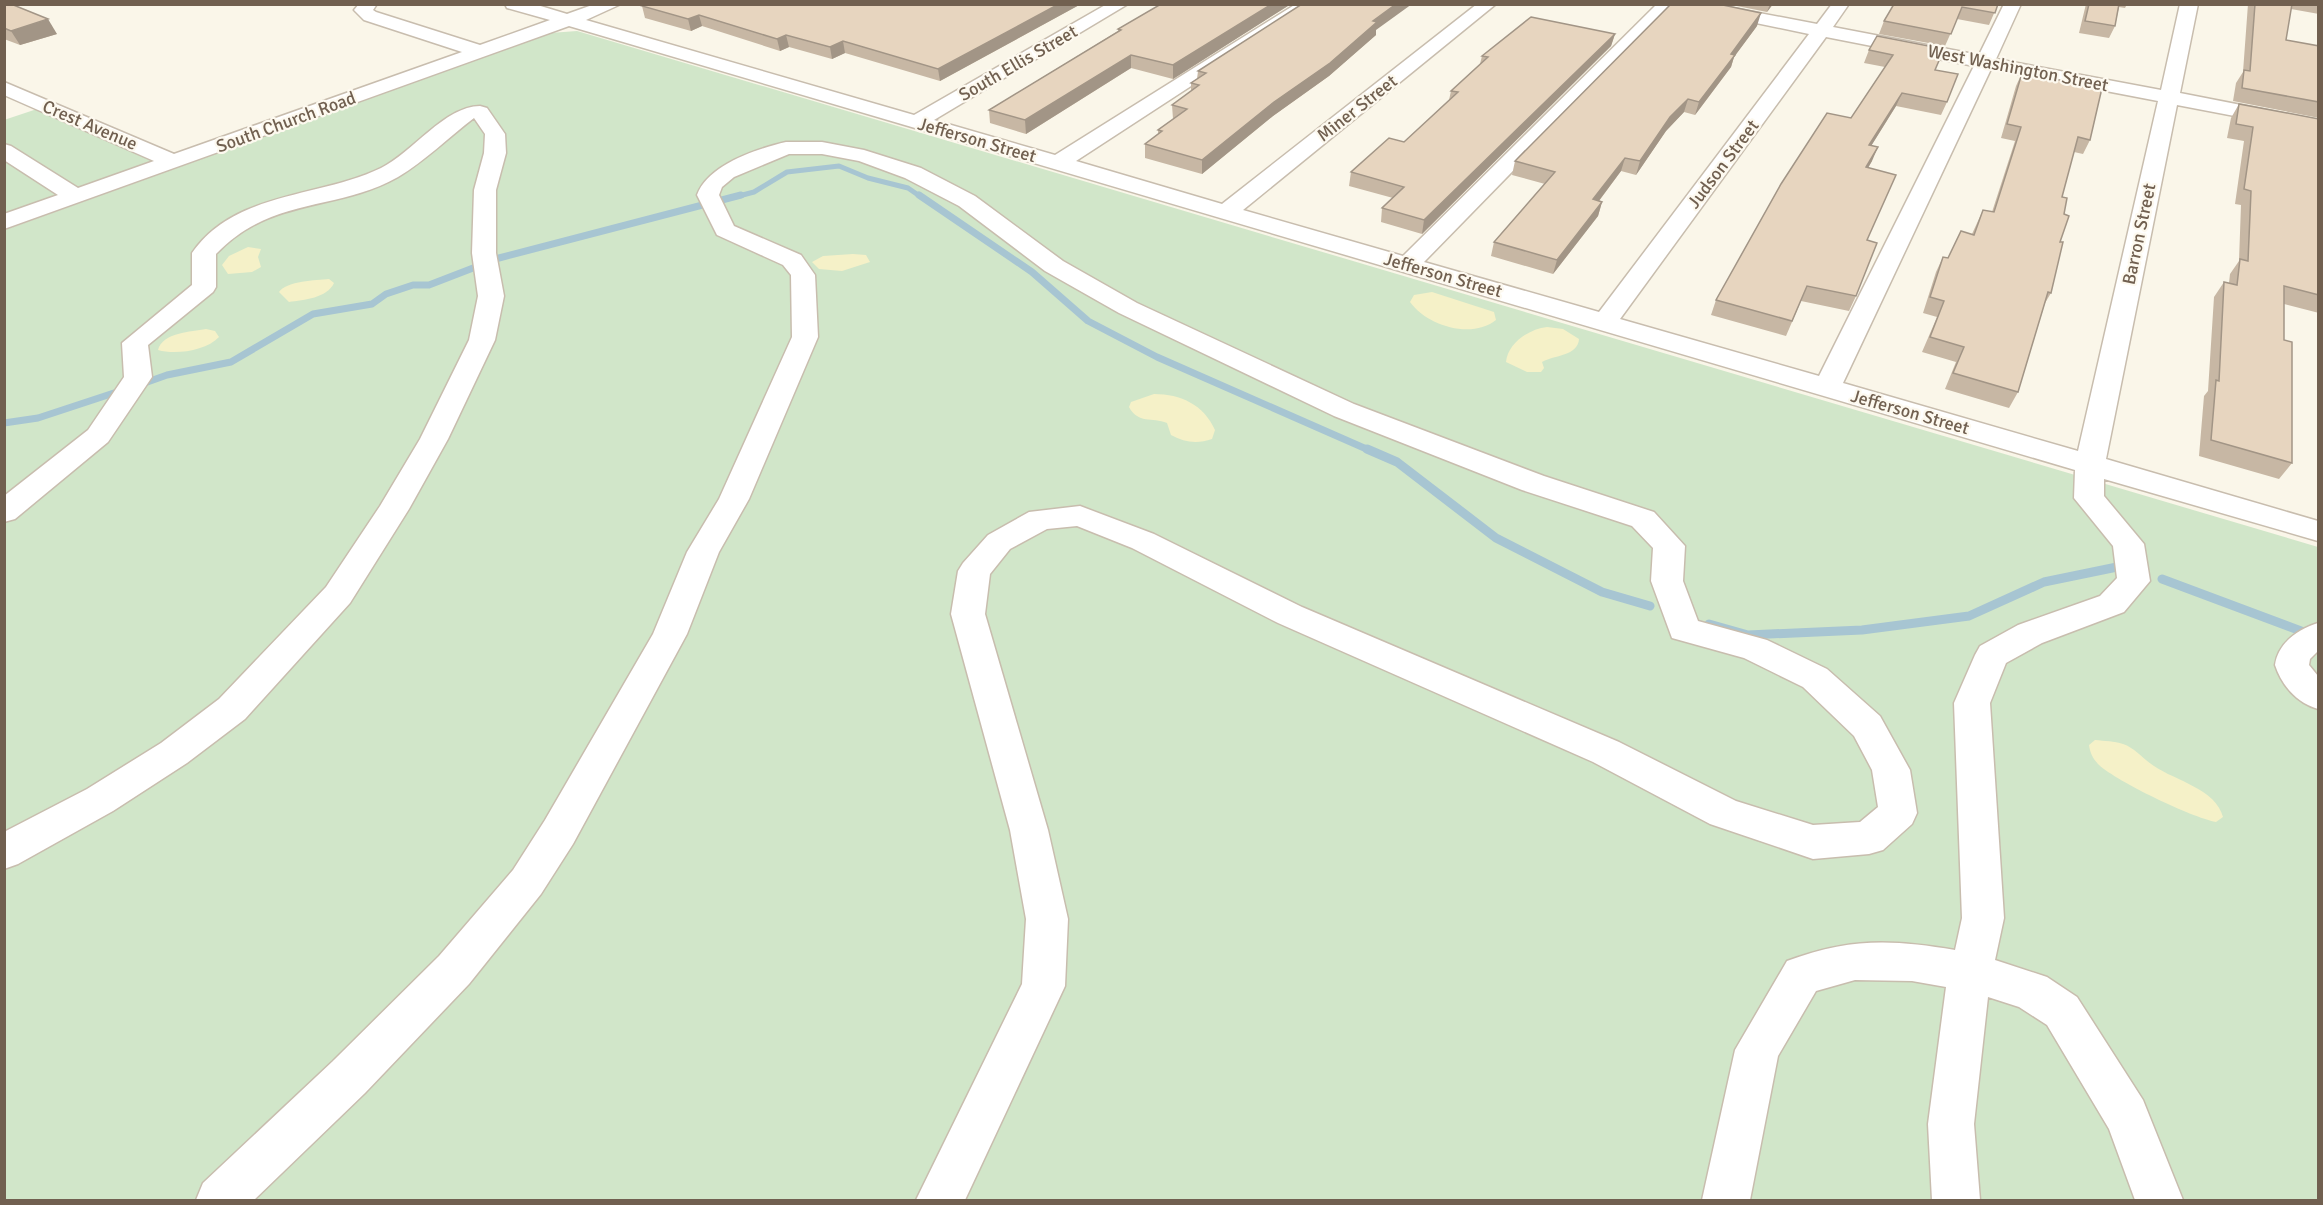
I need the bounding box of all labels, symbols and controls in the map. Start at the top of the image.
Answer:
street label: South Ellis Street [955,20,1081,106]
street label: West Washington Street [1926,40,2110,96]
street label: Miner Street [1313,70,1401,146]
street label: South Church Road [213,87,359,157]
street label: Crest Avenue [39,95,141,155]
street label: Jefferson Street [915,113,1039,167]
street label: Judson Street [1683,115,1763,213]
street label: Barron Street [2118,181,2160,287]
street label: Jefferson Street [1381,248,1505,302]
street label: Jefferson Street [1848,385,1972,439]

